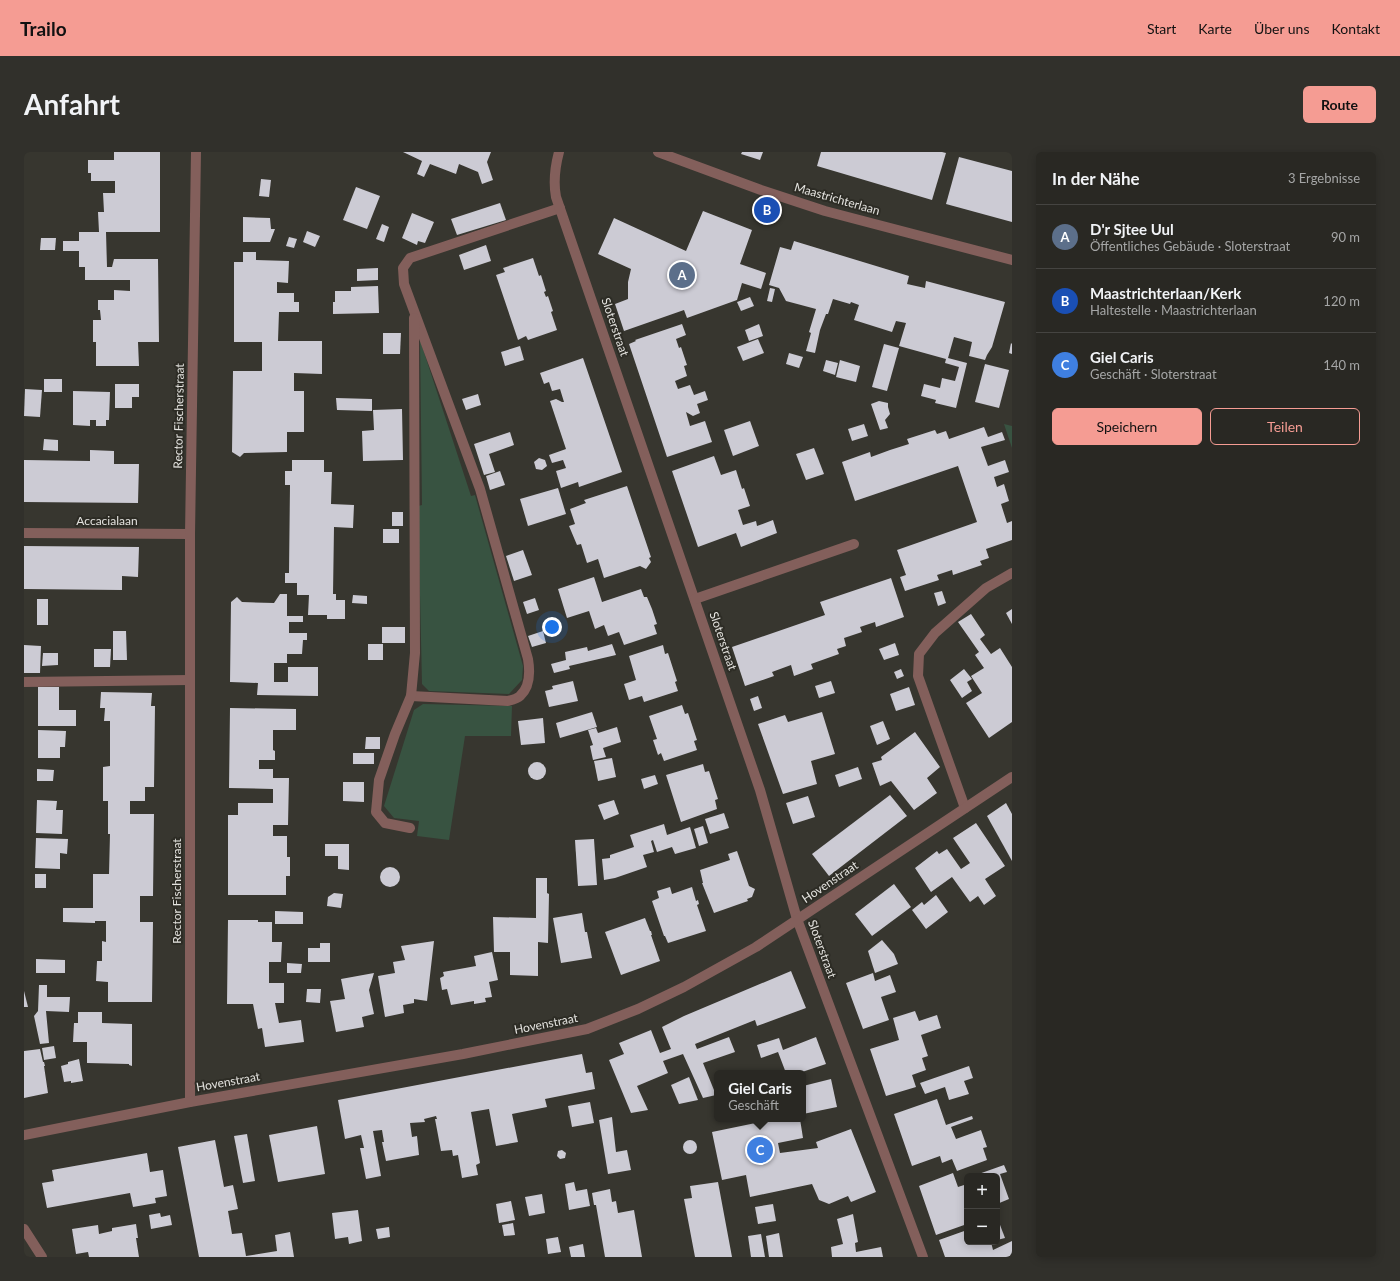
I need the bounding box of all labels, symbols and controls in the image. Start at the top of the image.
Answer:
text: Trailo [20,17,67,40]
text: Start [1147,20,1176,37]
text: Karte [1198,20,1232,37]
text: Über uns [1254,20,1309,37]
text: Kontakt [1331,20,1380,37]
button: Route [1303,86,1376,123]
text: Anfahrt [24,87,120,121]
text: In der Nähe [1052,168,1140,189]
text: 3 Ergebnisse [1288,170,1360,186]
street label: Maastrichterlaan [793,179,882,218]
pin: B [754,195,780,225]
text: D'r Sjtee Uul [1090,220,1174,238]
text: A [1060,229,1070,245]
text: 90 m [1331,229,1360,245]
text: Öffentliches Gebäude · Sloterstraat [1090,238,1290,254]
pin: A [669,260,695,290]
text: Maastrichterlaan/Kerk [1090,284,1241,302]
text: B [1061,293,1069,309]
text: 120 m [1323,293,1360,309]
street label: Sloterstraat [598,296,633,359]
text: Haltestelle · Maastrichterlaan [1090,302,1257,318]
text: Giel Caris [1090,348,1154,366]
text: C [1061,357,1069,373]
text: 140 m [1323,357,1360,373]
street label: Rector Fischerstraat [170,363,187,469]
text: Geschäft · Sloterstraat [1090,366,1217,382]
button: Speichern [1052,408,1202,445]
button: Teilen [1210,408,1360,445]
street label: Accacialaan [76,513,138,528]
street label: Sloterstraat [706,610,741,673]
your location [542,617,562,637]
street label: Rector Fischerstraat [169,838,184,944]
street label: Hovenstraat [799,857,861,906]
street label: Sloterstraat [805,918,840,981]
street label: Hovenstraat [513,1010,580,1037]
street label: Hovenstraat [195,1068,262,1095]
popup [714,1070,806,1122]
text: Giel Caris [728,1079,792,1097]
text: Geschäft [728,1097,779,1113]
pin: C [747,1135,773,1165]
map controls [964,1173,1000,1245]
button: + [964,1173,1000,1209]
button: − [964,1209,1000,1245]

